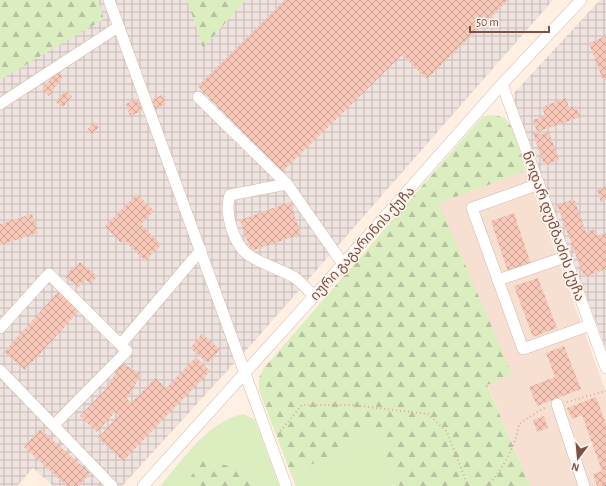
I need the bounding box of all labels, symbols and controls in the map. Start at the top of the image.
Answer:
scale bar [470,8,549,34]
text: 50 m [476,16,499,28]
street label: ნოდარ დუმბაძის ქუჩა [518,149,588,304]
street label: იური გაგარინის ქუჩა [307,183,418,304]
north arrow [558,438,598,478]
text: N [570,461,581,473]

